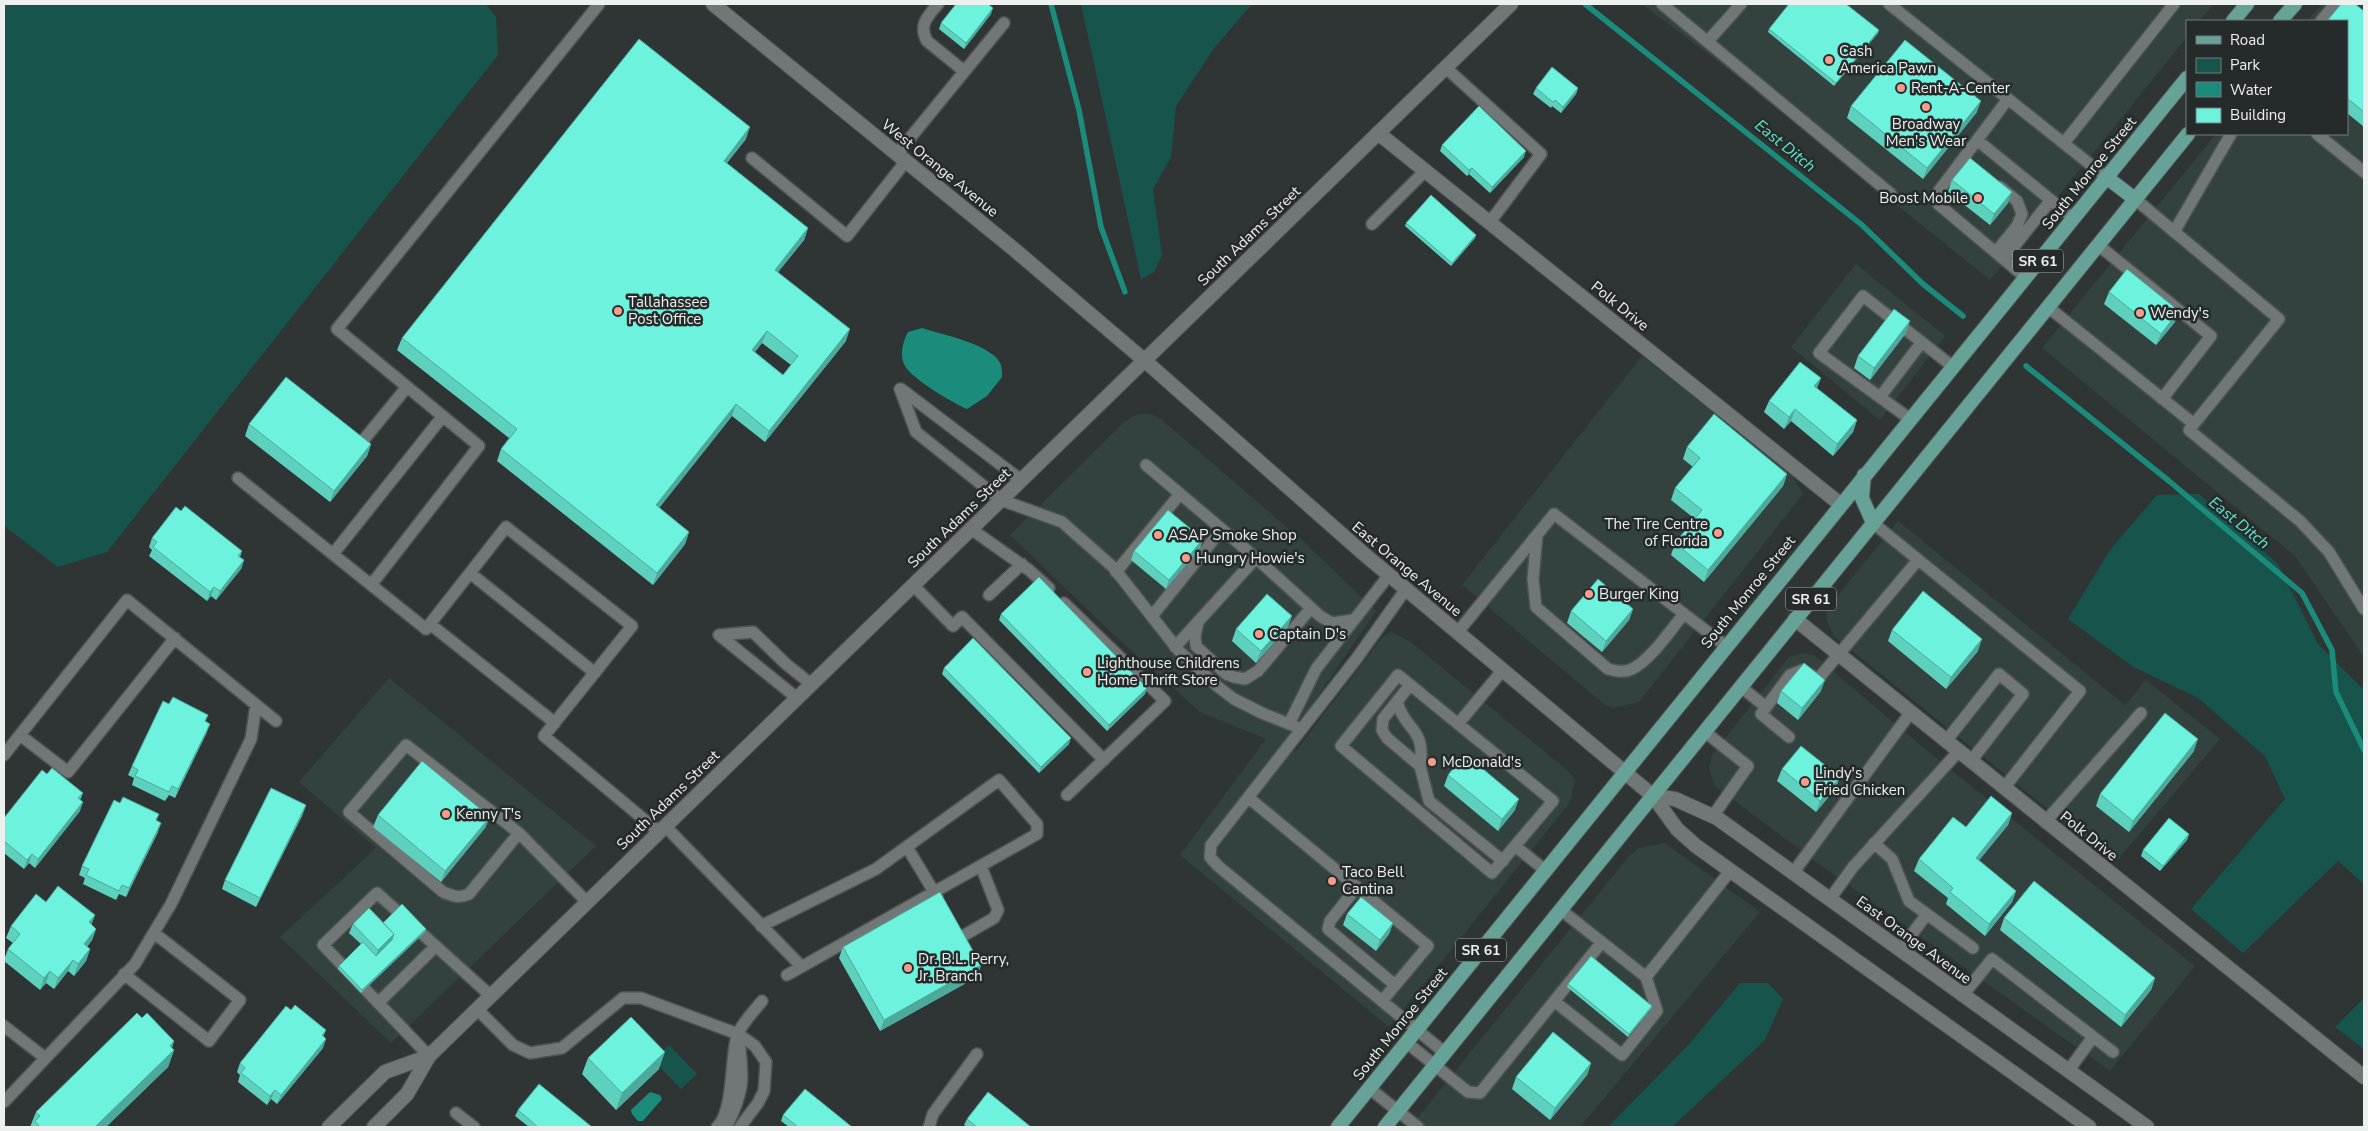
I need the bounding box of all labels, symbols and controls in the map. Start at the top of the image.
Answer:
legend [2186,20,2348,135]
text: Road [2230,30,2265,50]
place label: Cash America Pawn [1839,41,1936,78]
marker: Cash America Pawn [1823,54,1835,66]
text: Park [2230,55,2260,75]
place label: Rent-A-Center [1911,78,2011,98]
text: Water [2230,80,2273,100]
marker: Rent-A-Center [1895,82,1907,94]
marker: Broadway Men's Wear [1920,101,1932,113]
text: Building [2230,105,2286,125]
street label: South Monroe Street [2037,112,2141,234]
place label: Broadway Men's Wear [1886,114,1967,151]
street label: West Orange Avenue [877,115,1003,221]
water label: East Ditch [1750,115,1820,177]
street label: South Adams Street [1193,181,1305,290]
place label: Boost Mobile [1879,188,1968,208]
marker: Boost Mobile [1972,192,1984,204]
road number: SR 61 [2013,250,2063,272]
street label: Polk Drive [1587,277,1653,335]
place label: Tallahassee Post Office [628,292,708,329]
place label: Wendy's [2150,303,2209,323]
marker: Tallahassee Post Office [612,305,624,317]
marker: Wendy's [2134,307,2146,319]
street label: South Adams Street [903,463,1015,572]
water label: East Ditch [2204,492,2274,554]
place label: The Tire Centre of Florida [1604,514,1708,551]
street label: East Orange Avenue [1348,517,1466,621]
place label: ASAP Smoke Shop [1168,525,1297,545]
marker: The Tire Centre of Florida [1712,527,1724,539]
marker: ASAP Smoke Shop [1152,529,1164,541]
street label: South Monroe Street [1696,531,1800,653]
place label: Hungry Howie's [1196,548,1305,568]
marker: Hungry Howie's [1180,552,1192,564]
place label: Burger King [1599,584,1679,604]
marker: Burger King [1583,588,1595,600]
road number: SR 61 [1786,588,1836,610]
place label: Captain D's [1269,624,1346,644]
marker: Captain D's [1253,628,1265,640]
place label: Lighthouse Childrens Home Thrift Store [1097,653,1240,690]
marker: Lighthouse Childrens Home Thrift Store [1081,666,1093,678]
street label: South Adams Street [612,745,724,854]
place label: McDonald's [1442,752,1521,772]
marker: McDonald's [1426,756,1438,768]
place label: Lindy's Fried Chicken [1815,763,1905,800]
marker: Lindy's Fried Chicken [1799,776,1811,788]
place label: Kenny T's [456,804,521,824]
street label: Polk Drive [2056,807,2122,865]
marker: Kenny T's [440,808,452,820]
place label: Taco Bell Cantina [1342,862,1404,899]
marker: Taco Bell Cantina [1326,875,1338,887]
street label: East Orange Avenue [1852,891,1976,989]
road number: SR 61 [1456,938,1506,962]
place label: Dr. B.L. Perry, Jr. Branch [917,949,1009,986]
marker: Dr. B.L. Perry, Jr. Branch [902,962,914,974]
street label: South Monroe Street [1348,963,1452,1085]

